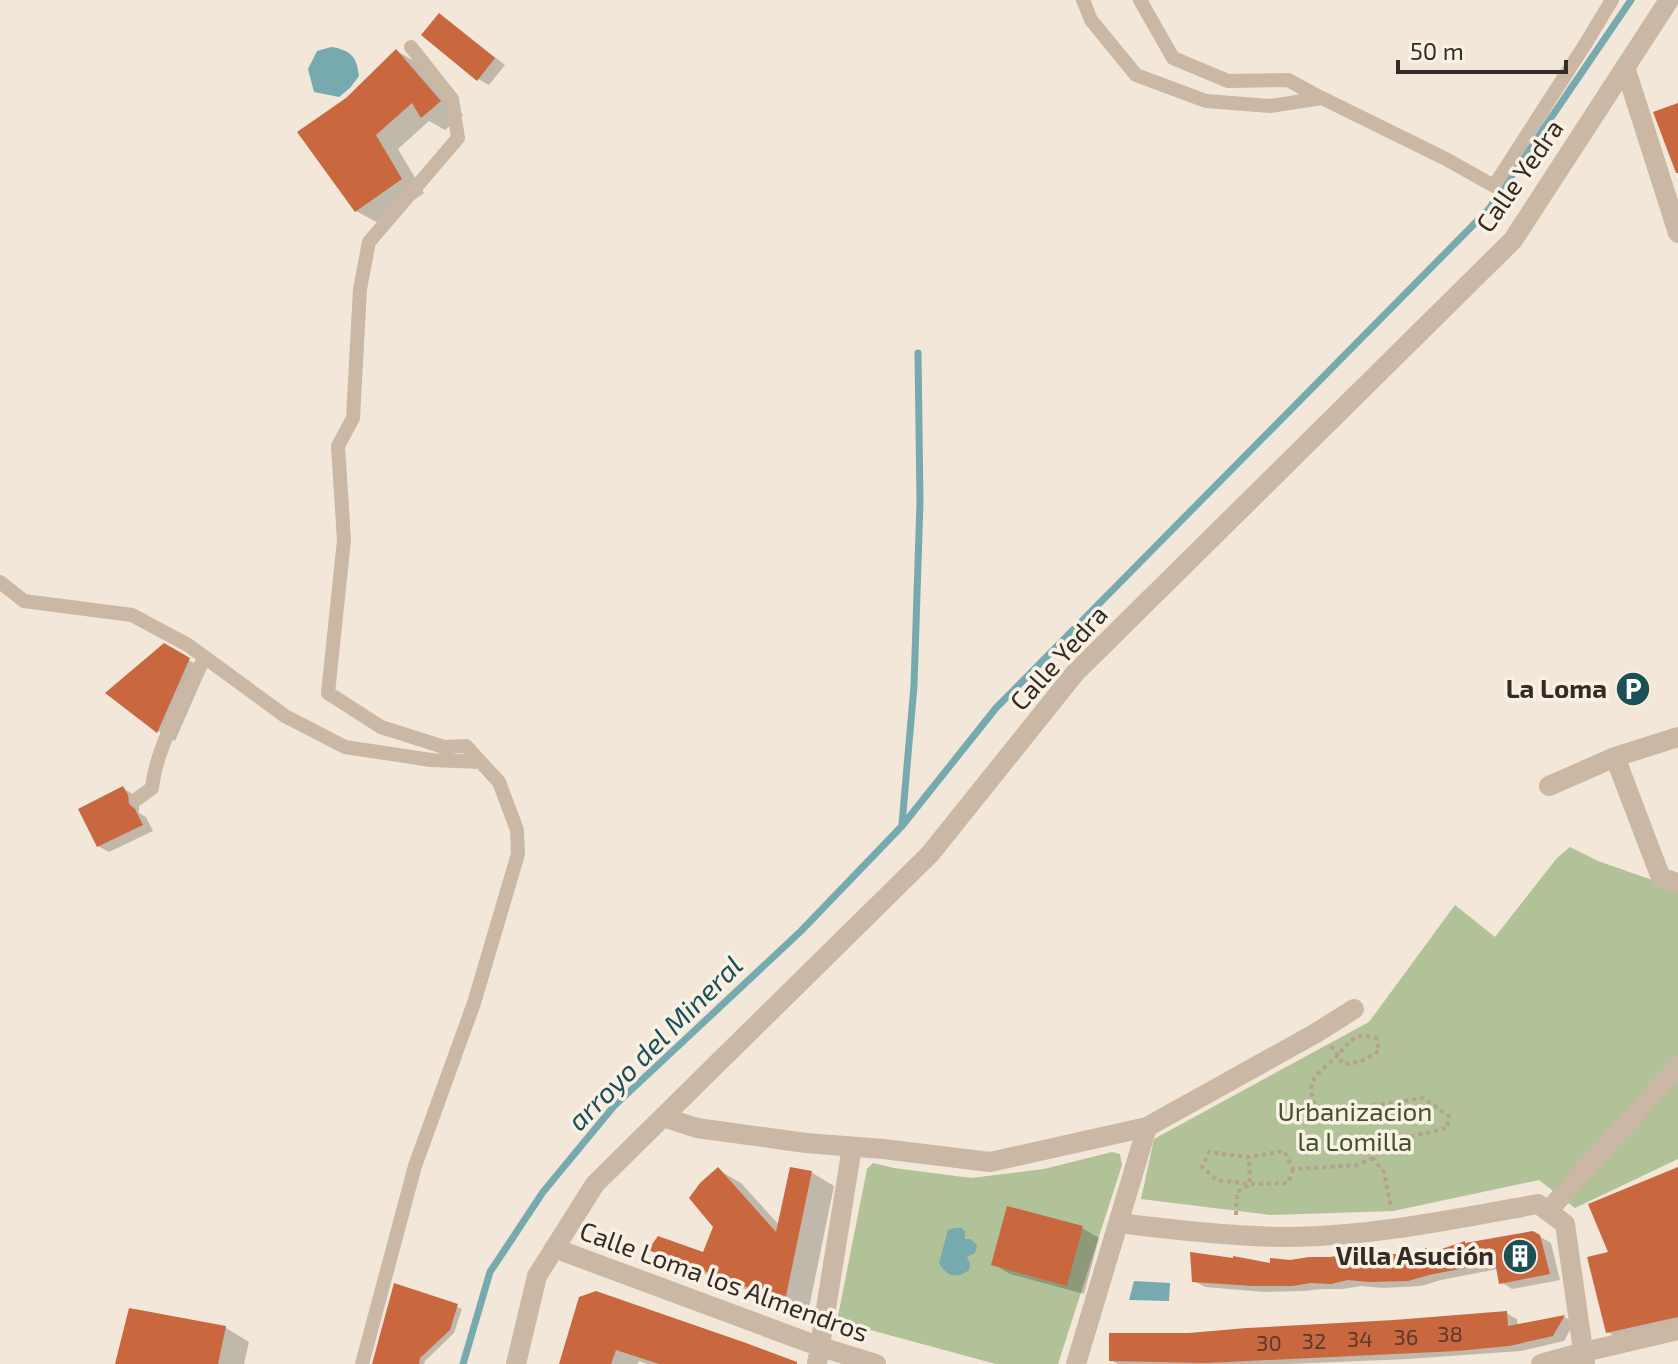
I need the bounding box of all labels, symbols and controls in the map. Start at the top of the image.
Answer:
scale bar [1398,24,1566,74]
text: 50 m [1410,36,1464,65]
street label: Calle Yedra [1469,113,1569,237]
street label: Calle Yedra [1003,598,1113,716]
parking icon: La Loma [1614,670,1652,708]
place label: La Loma [1506,672,1607,703]
water label: arroyo del Mineral [560,948,749,1137]
park label: Urbanizacion la Lomilla [1278,1095,1432,1156]
street label: Calle Loma los Almendros [576,1214,873,1347]
building icon: Villa Asución [1501,1237,1539,1275]
place label: Villa Asución [1336,1239,1494,1270]
house number: 38 [1437,1320,1463,1346]
house number: 36 [1394,1323,1418,1349]
house number: 34 [1347,1325,1373,1351]
house number: 32 [1302,1327,1326,1353]
house number: 30 [1256,1329,1282,1355]

